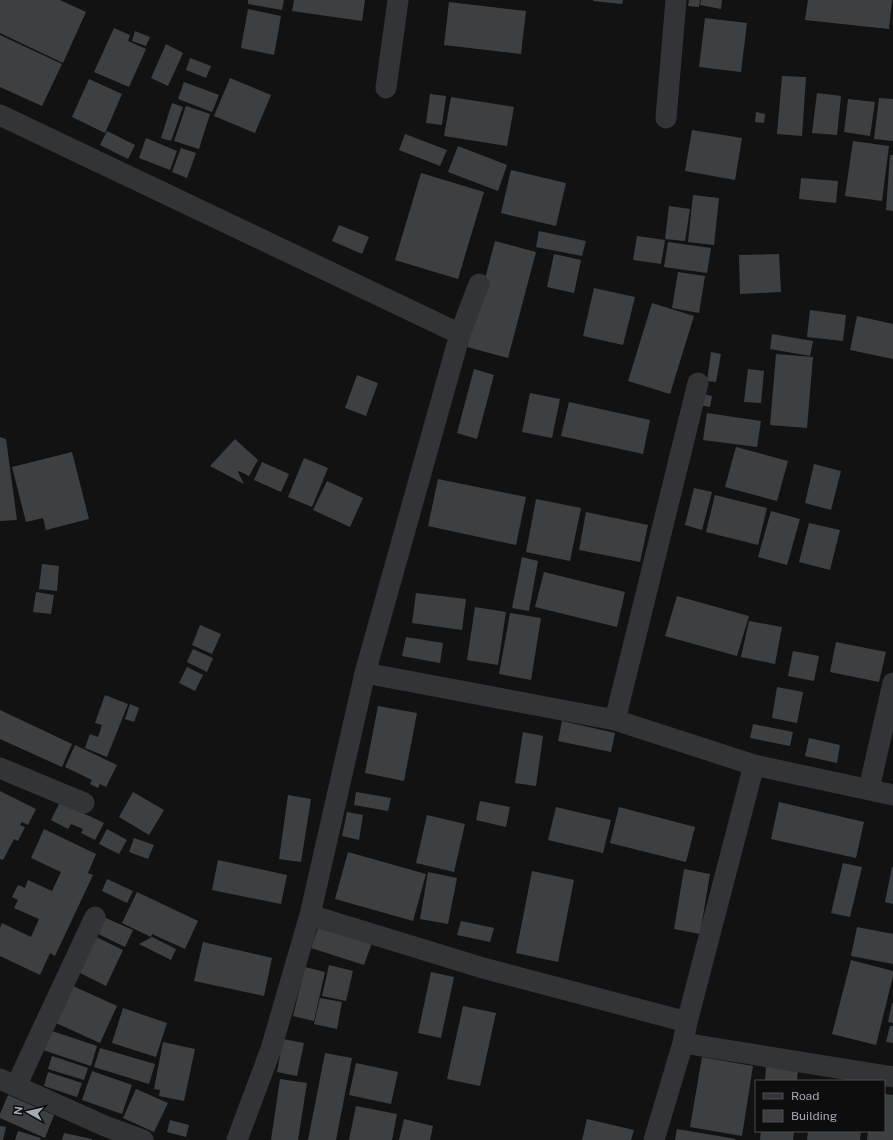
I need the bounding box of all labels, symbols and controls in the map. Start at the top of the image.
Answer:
legend [755,1080,885,1132]
text: Road [791,1089,819,1103]
north arrow [8,1092,48,1132]
text: N [12,1106,25,1116]
text: Building [791,1109,837,1123]

